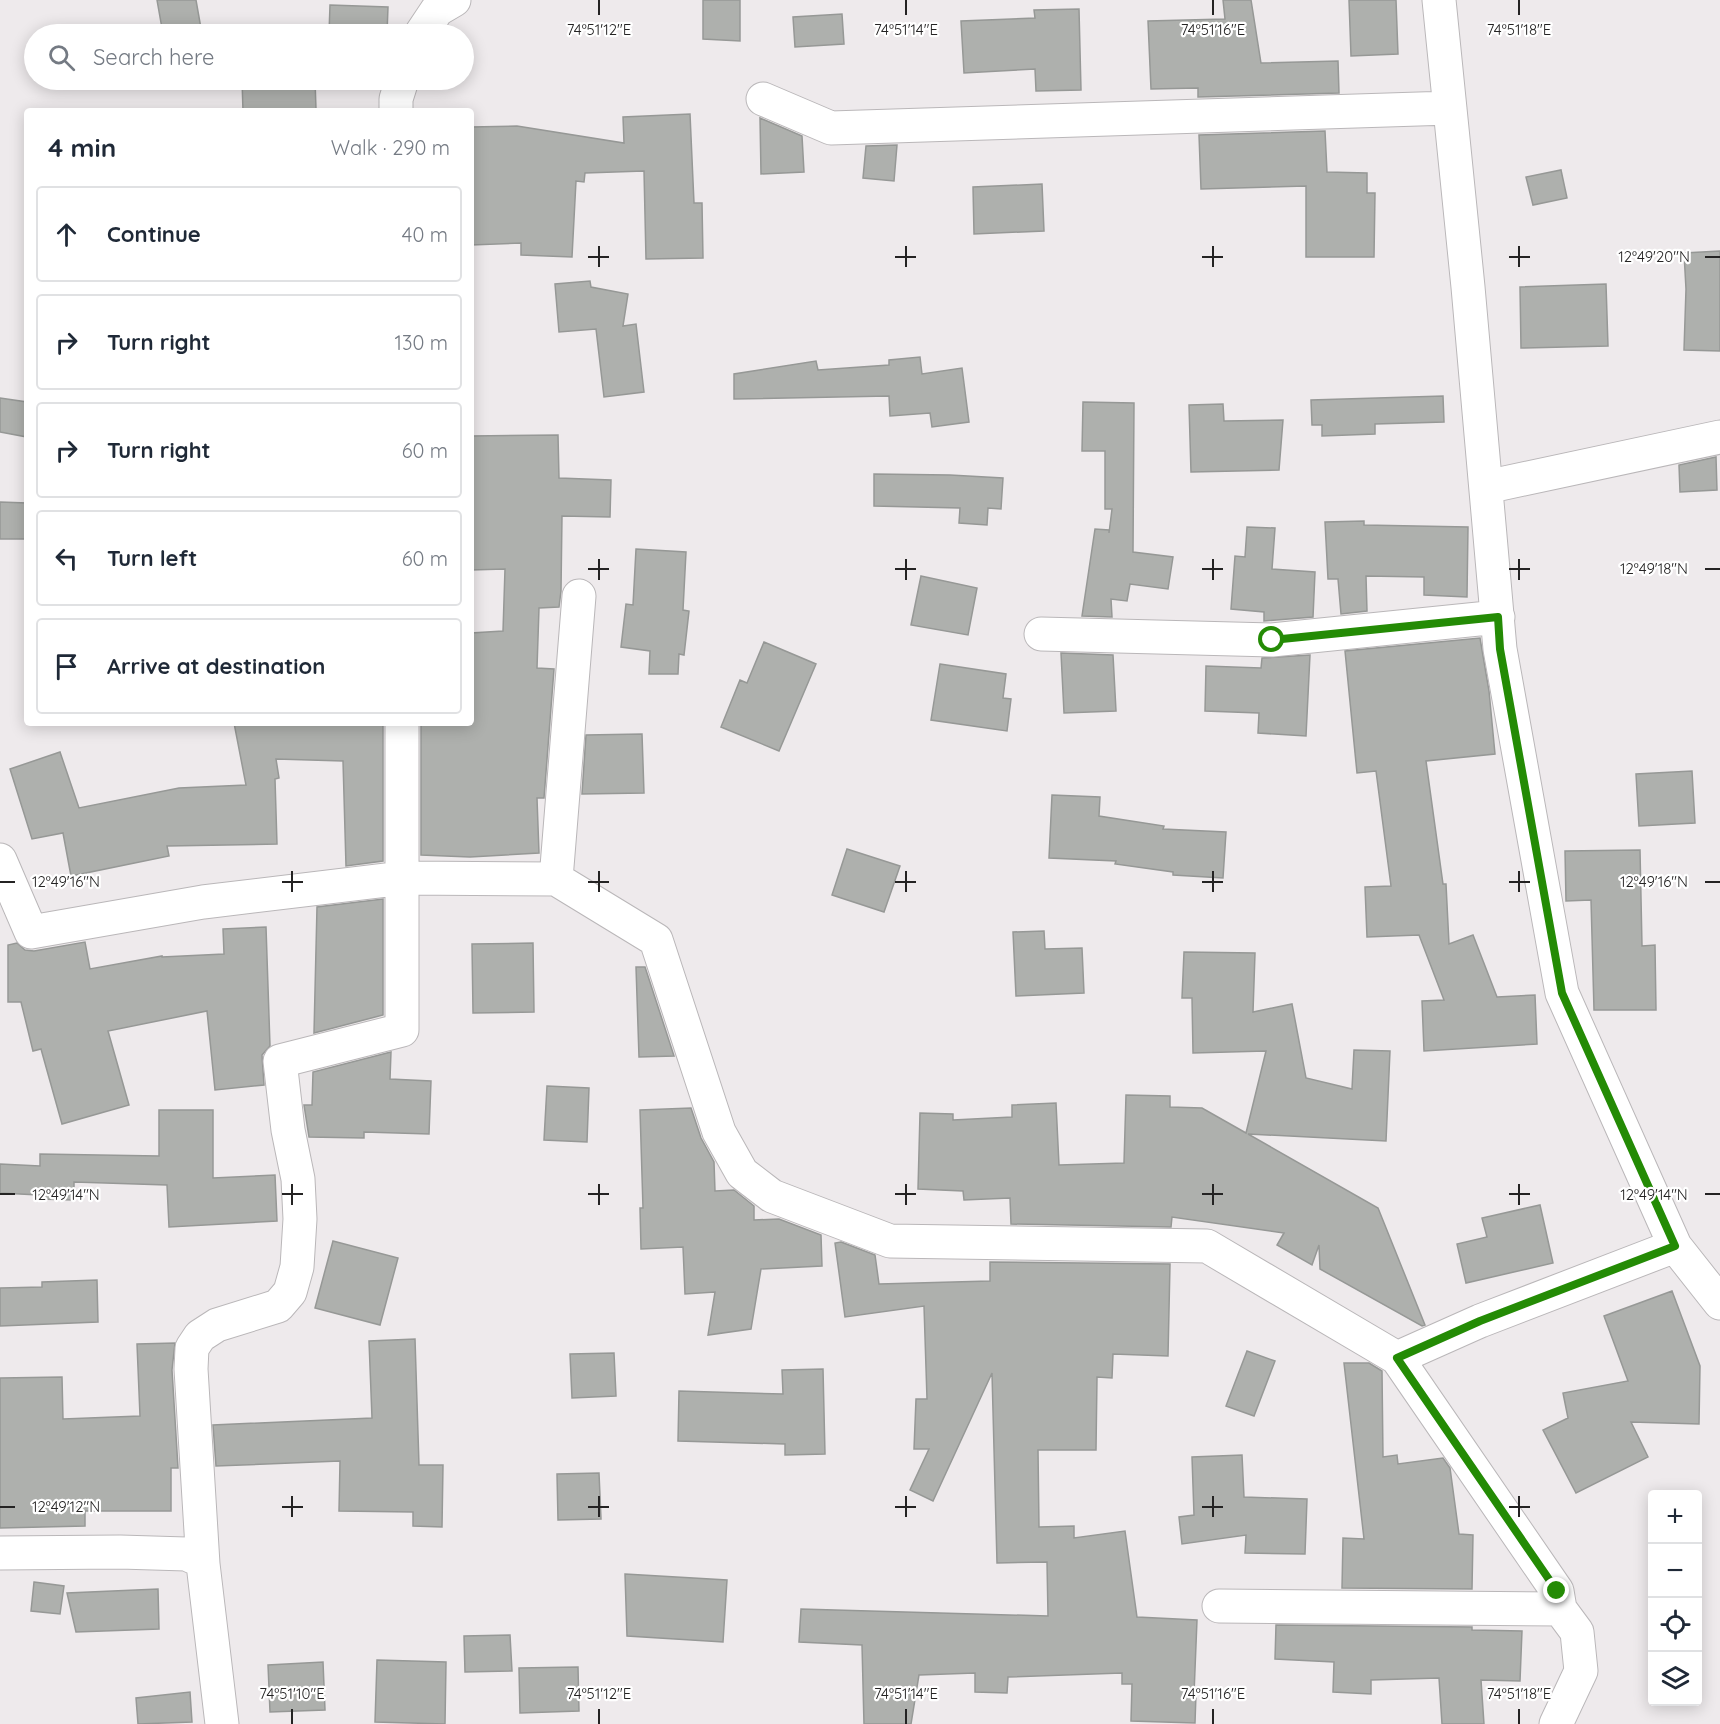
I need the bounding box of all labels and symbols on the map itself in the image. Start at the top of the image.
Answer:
text: 74°51'12"E [567,20,631,39]
text: 74°51'14"E [874,20,938,39]
text: 74°51'16"E [1181,20,1245,39]
text: 74°51'18"E [1487,20,1551,39]
text: 12°49'20"N [1618,247,1690,266]
text: 12°49'18"N [1620,559,1688,578]
route start [1258,626,1284,652]
text: 12°49'16"N [32,872,100,891]
text: 12°49'16"N [1620,872,1688,891]
text: 12°49'14"N [32,1185,100,1204]
text: 12°49'14"N [1620,1185,1688,1204]
text: 12°49'12"N [32,1497,100,1516]
route end [1543,1577,1569,1603]
text: 74°51'10"E [259,1684,325,1703]
text: 74°51'12"E [567,1684,631,1703]
text: 74°51'14"E [874,1684,938,1703]
text: 74°51'16"E [1181,1684,1245,1703]
text: 74°51'18"E [1487,1684,1551,1703]

